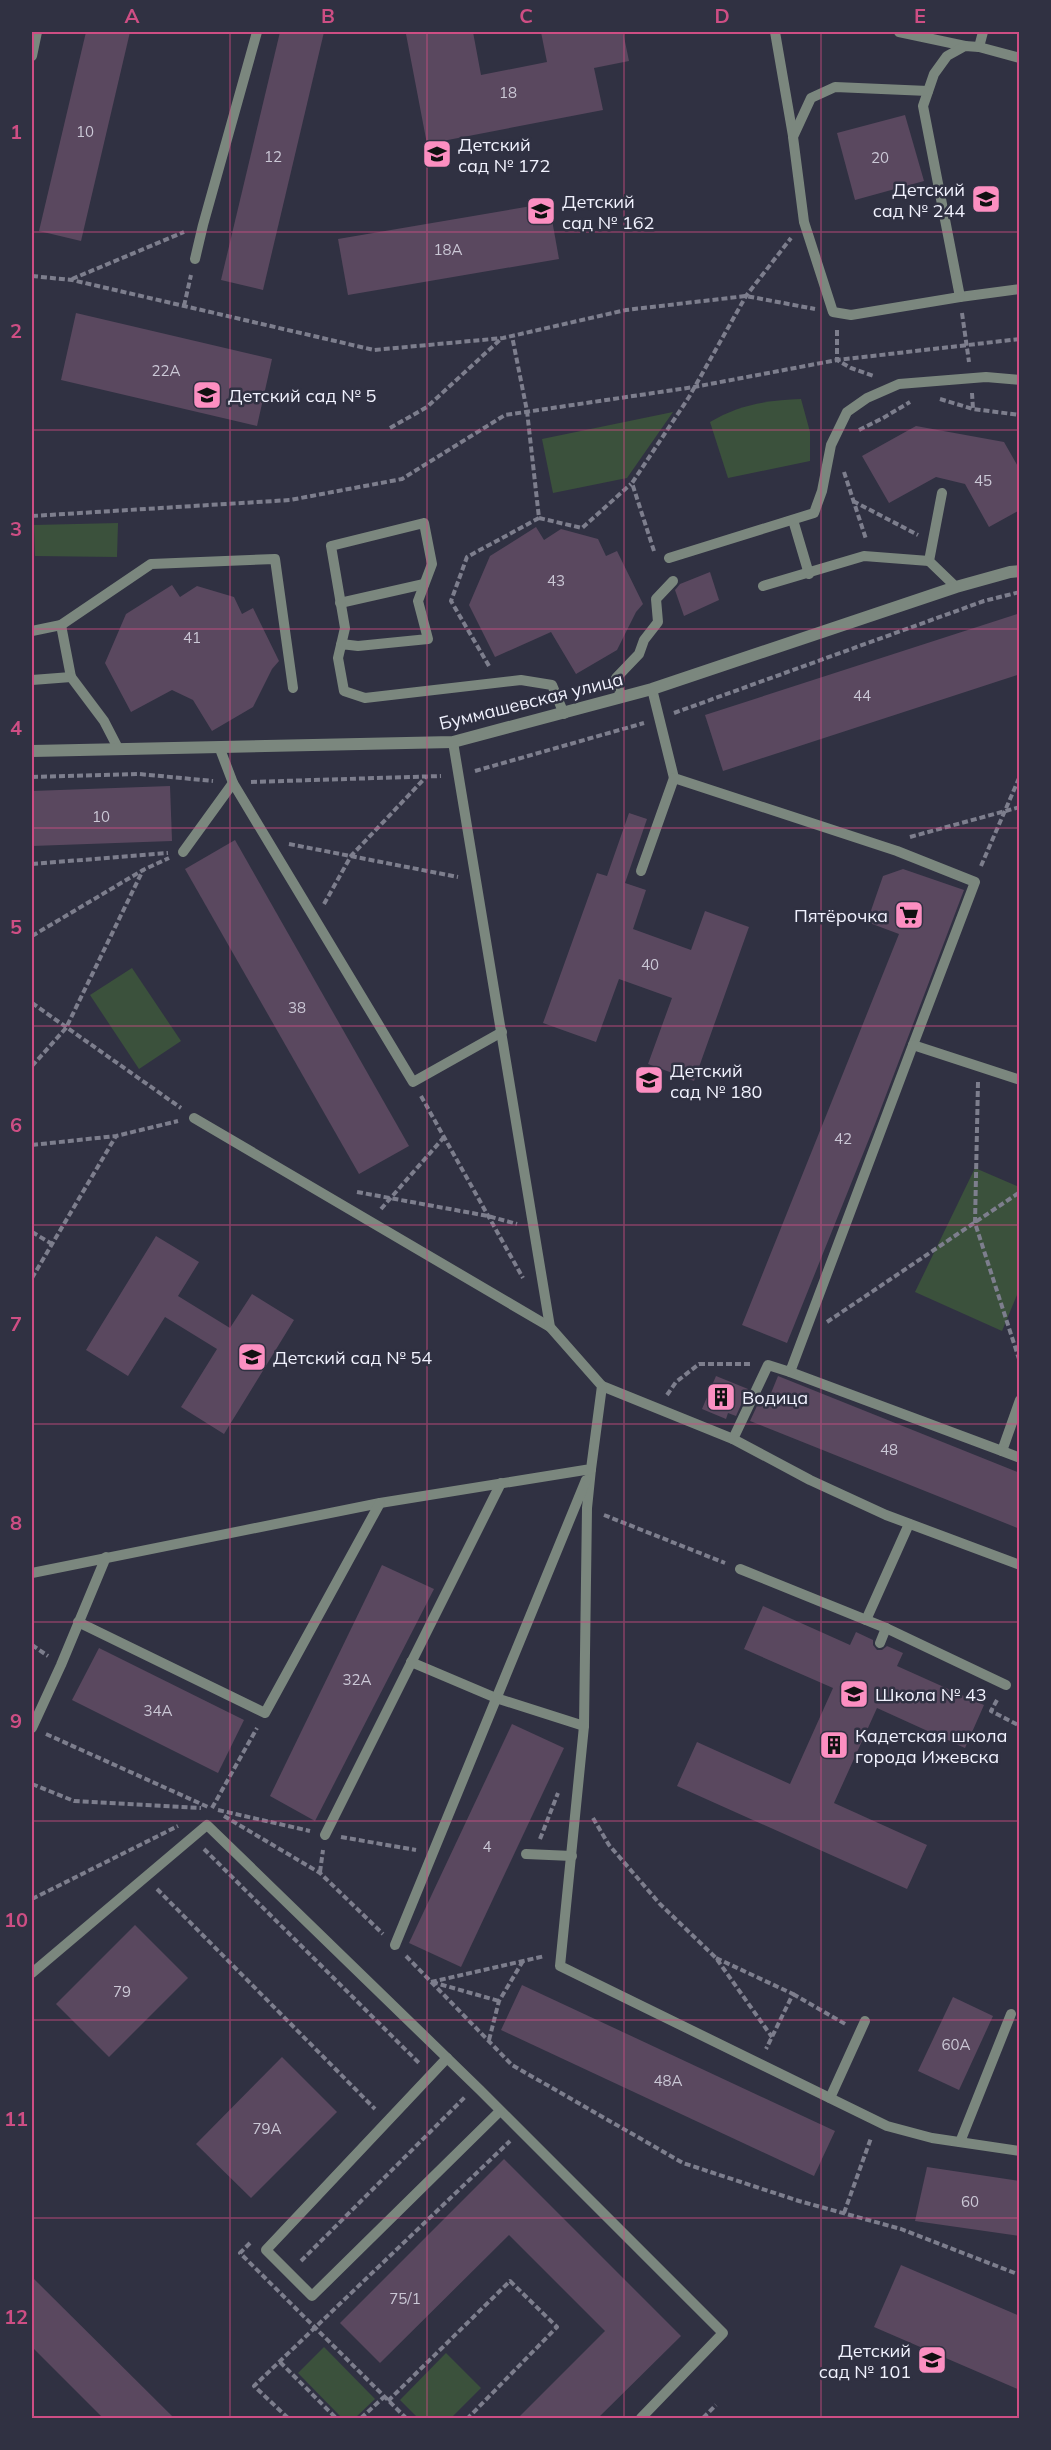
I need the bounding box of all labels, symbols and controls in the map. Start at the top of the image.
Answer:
text: A [125,3,140,28]
text: B [321,3,335,28]
text: C [519,3,533,28]
text: D [714,3,730,28]
text: E [914,3,926,28]
house number: 18 [499,83,517,102]
text: 1 [10,119,22,144]
house number: 10 [76,122,94,141]
place label: Детский сад № 172 [458,133,550,177]
school or university icon: Детский сад № 172 [421,138,453,170]
house number: 12 [264,147,282,166]
house number: 20 [871,148,889,167]
place label: Детский сад № 244 [873,178,965,222]
school or university icon: Детский сад № 244 [970,183,1002,215]
place label: Детский сад № 162 [562,190,654,234]
school or university icon: Детский сад № 162 [525,195,557,227]
house number: 18А [433,240,463,259]
text: 2 [10,318,22,343]
house number: 22А [151,361,181,380]
school or university icon: Детский сад № 5 [191,379,223,411]
place label: Детский сад № 5 [228,384,376,407]
house number: 45 [974,471,992,490]
text: 3 [10,516,22,541]
house number: 43 [547,571,565,590]
house number: 41 [183,628,201,647]
street label: Буммашевская улица [437,667,625,735]
house number: 44 [853,686,871,705]
text: 4 [10,715,22,740]
house number: 10 [92,807,110,826]
supermarket icon: Пятёрочка [893,899,925,931]
place label: Пятёрочка [794,904,888,927]
text: 5 [10,914,22,939]
house number: 40 [641,955,659,974]
house number: 38 [288,998,306,1017]
place label: Детский сад № 180 [670,1059,762,1103]
school or university icon: Детский сад № 180 [633,1064,665,1096]
text: 6 [10,1112,22,1137]
house number: 42 [834,1129,852,1148]
text: 7 [10,1311,22,1336]
school or university icon: Детский сад № 54 [236,1341,268,1373]
place label: Детский сад № 54 [273,1346,432,1369]
building icon: Водица [705,1381,737,1413]
place label: Водица [742,1386,808,1409]
house number: 48 [880,1440,898,1459]
text: 8 [10,1510,22,1535]
house number: 32А [342,1670,372,1689]
school or university icon: Школа № 43 [838,1678,870,1710]
place label: Школа № 43 [875,1683,987,1706]
house number: 34А [143,1701,173,1720]
text: 9 [10,1708,22,1733]
place label: Кадетская школа города Ижевска [855,1724,1007,1768]
building icon: Кадетская школа города Ижевска [818,1729,850,1761]
house number: 4 [482,1837,492,1856]
text: 10 [4,1907,28,1932]
house number: 79 [113,1982,131,2001]
house number: 60А [941,2035,971,2054]
house number: 48А [653,2071,683,2090]
text: 11 [4,2106,28,2131]
house number: 79А [252,2119,282,2138]
house number: 60 [961,2192,979,2211]
house number: 75/1 [389,2289,421,2308]
text: 12 [4,2304,28,2329]
place label: Детский сад № 101 [819,2339,911,2383]
school or university icon: Детский сад № 101 [916,2344,948,2376]

